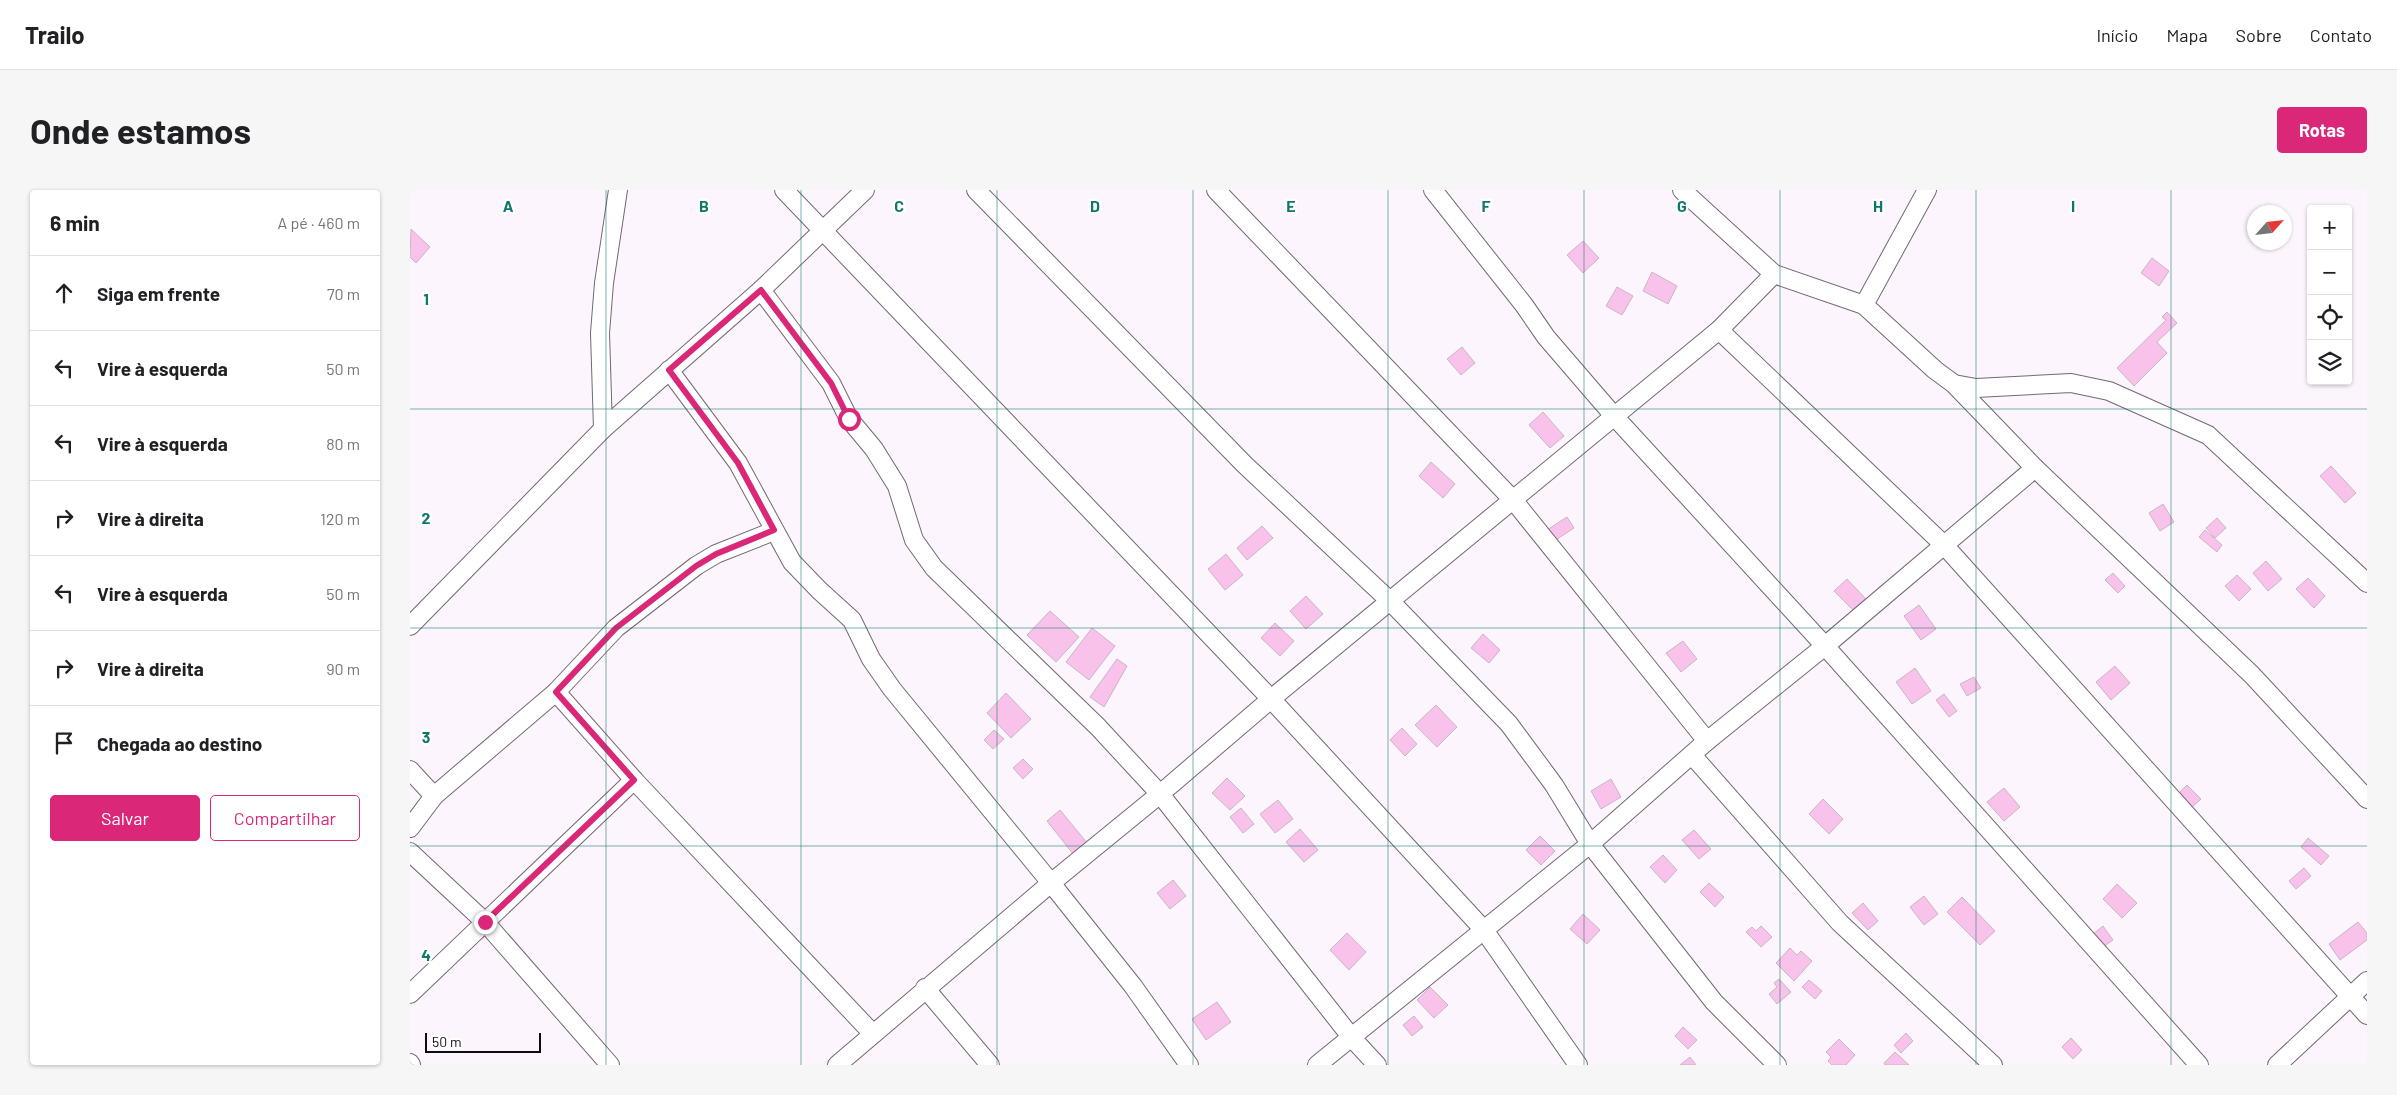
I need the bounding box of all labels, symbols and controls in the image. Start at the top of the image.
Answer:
text: Trailo [25,20,85,49]
text: Início [2096,24,2138,46]
text: Mapa [2166,24,2208,46]
text: Sobre [2236,24,2282,46]
text: Contato [2310,24,2372,46]
button: Rotas [2277,107,2367,153]
text: Onde estamos [30,109,251,151]
text: A [503,196,514,215]
text: B [699,196,709,215]
text: C [894,196,904,215]
text: D [1090,196,1100,215]
text: E [1286,196,1296,215]
text: F [1482,196,1491,215]
text: G [1677,196,1687,215]
text: H [1873,196,1883,215]
text: I [2071,196,2075,215]
north arrow [2247,205,2292,250]
map controls [2307,205,2352,385]
button: + [2307,205,2352,250]
text: 6 min [50,210,100,235]
text: A pé · 460 m [278,213,360,232]
button: − [2307,250,2352,295]
icon: ahead [50,279,78,307]
text: Siga em frente [97,282,220,305]
text: 70 m [327,284,360,303]
text: 1 [423,289,429,308]
button: locate [2307,295,2352,340]
button: layers [2307,340,2352,385]
icon: left [50,354,78,382]
text: Vire à esquerda [97,357,228,380]
text: 50 m [326,359,360,378]
route start [838,408,861,431]
icon: left [50,429,78,457]
text: Vire à esquerda [97,432,228,455]
text: 80 m [326,434,360,453]
icon: right [50,504,78,532]
text: Vire à direita [97,507,204,530]
text: 2 [422,508,431,527]
text: 120 m [320,509,360,528]
icon: left [50,579,78,607]
text: Vire à esquerda [97,582,228,605]
text: 50 m [326,584,360,603]
icon: right [50,654,78,682]
text: Vire à direita [97,657,204,680]
text: 90 m [326,659,360,678]
text: 3 [422,727,430,746]
icon: arrive [50,729,78,757]
text: Chegada ao destino [97,732,262,755]
button: Salvar [50,795,200,841]
button: Compartilhar [210,795,360,841]
route end [474,911,497,934]
text: 4 [421,945,431,964]
scale bar [425,1030,541,1053]
text: 50 m [432,1033,461,1050]

